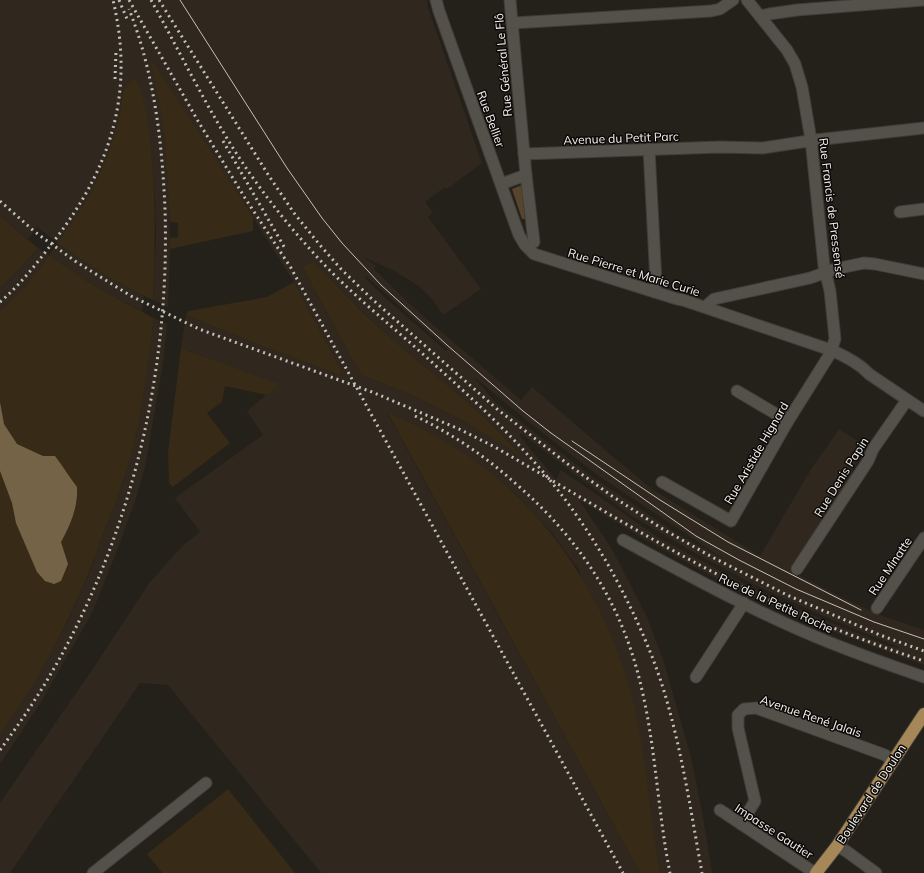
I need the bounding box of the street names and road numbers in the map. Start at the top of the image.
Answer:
street label: Rue Général Le Flô [491,12,515,117]
street label: Rue Bellier [474,89,508,150]
street label: Avenue du Petit Parc [563,128,679,148]
street label: Rue Francis de Pressensé [816,137,848,279]
street label: Rue Pierre et Marie Curie [566,245,702,299]
street label: Rue Aristide Hignard [721,399,791,507]
street label: Rue Denis Papin [810,434,872,520]
street label: Rue Minatte [865,534,915,598]
street label: Rue de la Petite Roche [716,570,836,636]
street label: Avenue René Jalais [758,692,864,740]
street label: Boulevard de Doulon [833,741,909,847]
street label: Impasse Gautier [732,800,817,862]

